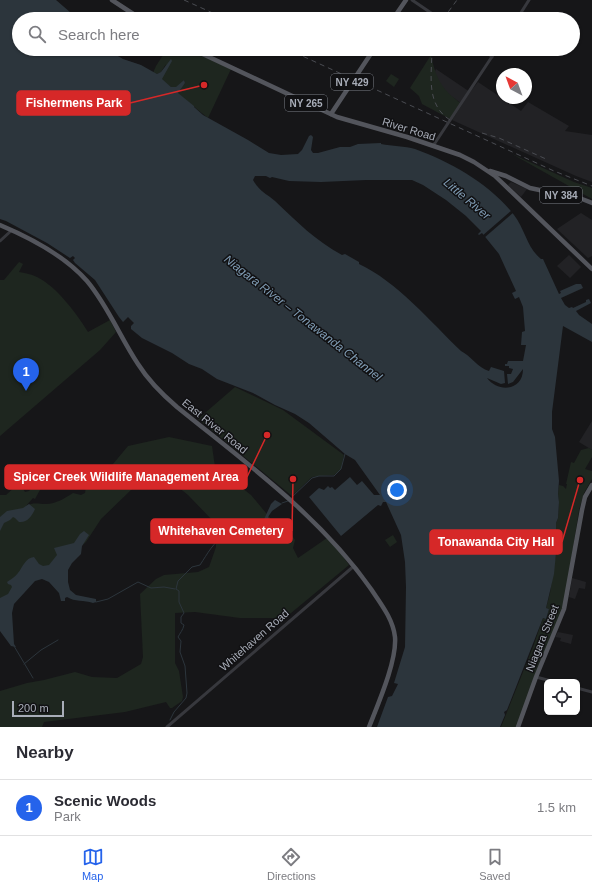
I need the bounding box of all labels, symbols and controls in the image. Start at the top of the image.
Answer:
search box [12,12,580,56]
icon: search [26,23,48,45]
text: Search here [58,26,140,43]
north arrow [496,68,532,104]
road number: NY 429 [331,74,373,90]
callout: Fishermens Park [17,91,130,115]
road number: NY 265 [285,95,327,111]
text: Fishermens Park [26,96,123,110]
street label: River Road [381,115,437,143]
water label: Little River [441,175,494,223]
road number: NY 384 [540,187,582,203]
water label: Niagara River – Tonawanda Channel [221,252,385,384]
pin: 1 [13,358,39,391]
street label: East River Road [180,396,250,456]
callout: Spicer Creek Wildlife Management Area [5,465,247,489]
text: Spicer Creek Wildlife Management Area [13,470,239,484]
your location [387,480,407,500]
callout: Whitehaven Cemetery [151,519,292,543]
text: Whitehaven Cemetery [158,524,284,538]
callout: Tonawanda City Hall [430,530,562,554]
text: Tonawanda City Hall [438,535,554,549]
street label: Niagara Street [523,603,561,673]
street label: Whitehaven Road [217,607,291,673]
map controls [544,679,580,715]
button: locate [544,679,580,715]
scale bar [12,699,64,718]
text: 200 m [18,702,49,714]
text: Nearby [16,743,74,762]
text: Scenic Woods [54,792,156,809]
text: 1 [25,800,33,815]
text: 1.5 km [537,800,576,815]
text: Park [54,809,81,824]
tab: Map [82,846,104,882]
tab: Directions [267,846,316,882]
tab: Saved [479,846,510,882]

